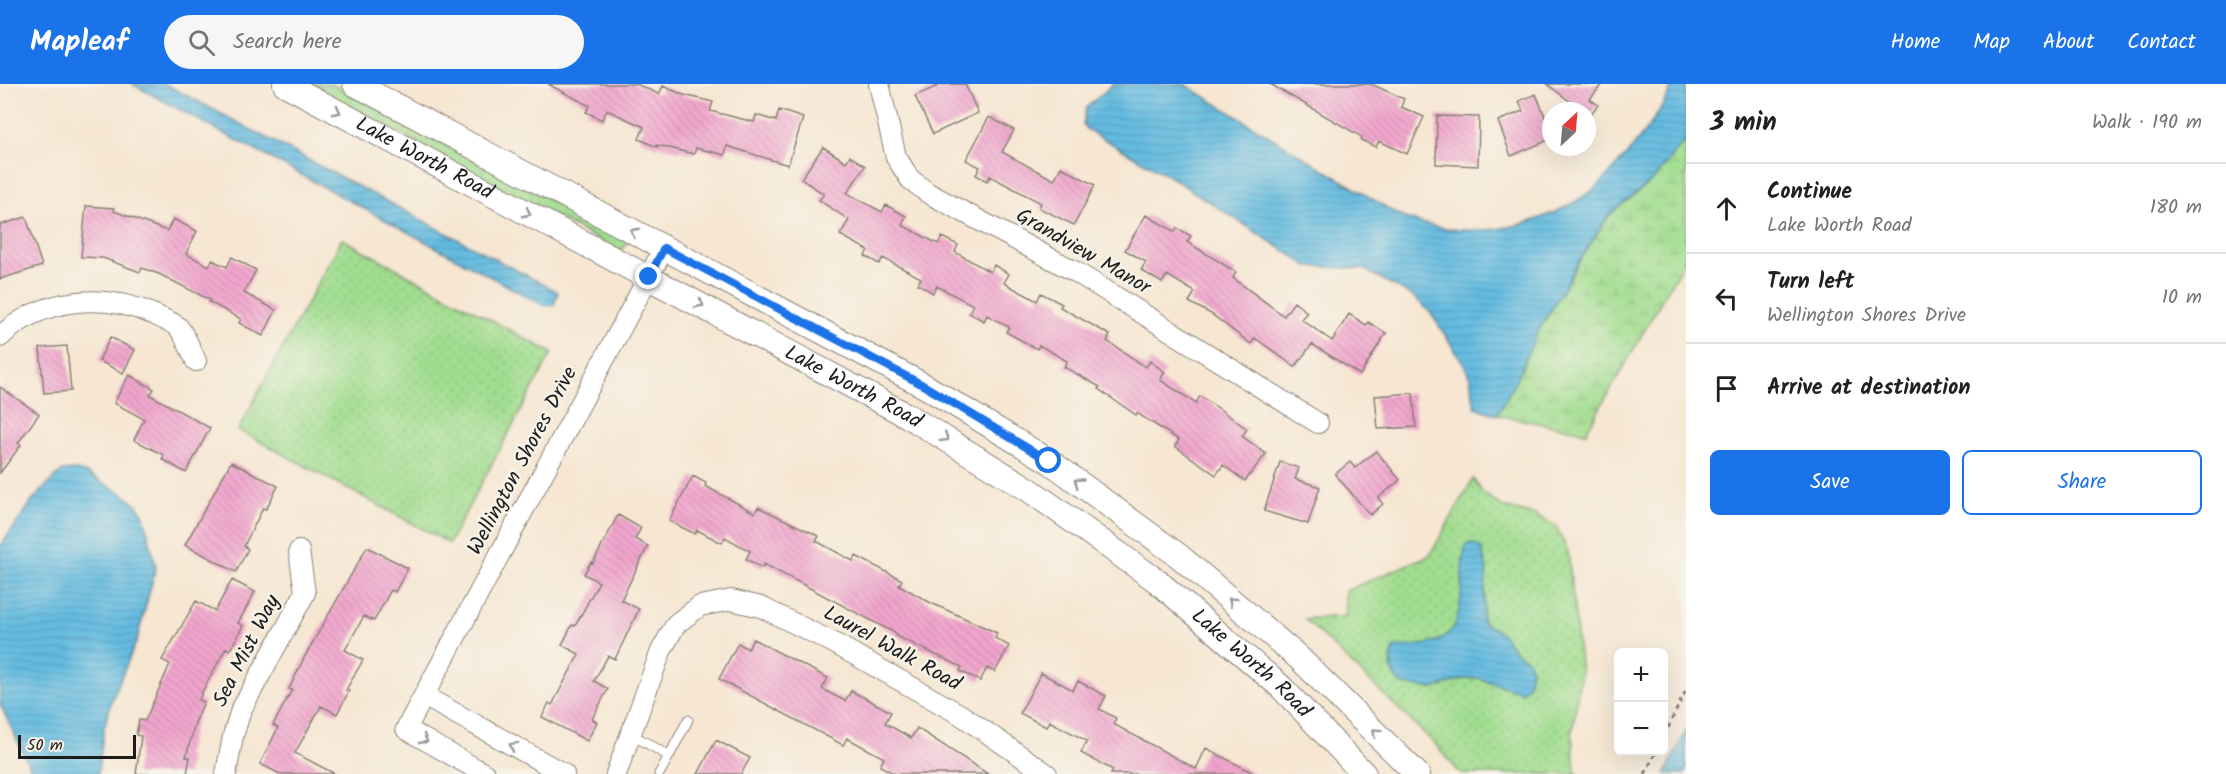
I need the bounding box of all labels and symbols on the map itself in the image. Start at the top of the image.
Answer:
north arrow [1542,102,1596,156]
one-way arrow [330,104,341,116]
street label: Lake Worth Road [350,108,500,209]
street label: Grandview Manor [1009,200,1158,305]
one-way arrow [521,206,532,217]
one-way arrow [629,228,640,239]
route end [635,263,661,289]
one-way arrow [693,297,704,308]
street label: Lake Worth Road [779,337,929,438]
street label: Wellington Shores Drive [459,360,587,561]
one-way arrow [938,431,949,442]
route start [1035,447,1061,473]
one-way arrow [1073,478,1084,489]
street label: Sea Mist Way [205,589,289,713]
street label: Laurel Walk Road [817,597,967,701]
one-way arrow [1228,597,1239,608]
street label: Lake Worth Road [1184,600,1320,726]
one-way arrow [1373,729,1384,740]
scale bar [18,732,136,760]
one-way arrow [418,732,428,744]
one-way arrow [509,741,519,753]

